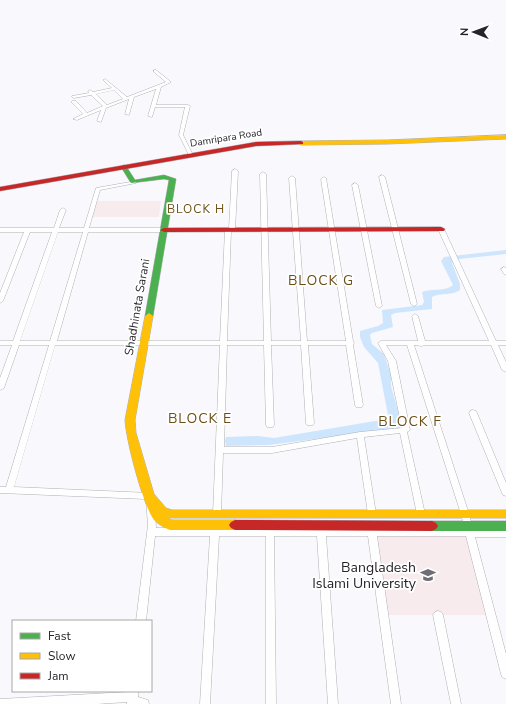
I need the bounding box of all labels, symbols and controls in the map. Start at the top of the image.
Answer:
north arrow [454,12,494,52]
text: N [457,28,472,36]
street label: Damripara Road [189,125,263,151]
district label: BLOCK H [167,201,225,217]
street label: Shadhinata Sarani [121,257,153,357]
district label: BLOCK G [288,271,354,290]
district label: BLOCK E [168,409,232,428]
district label: BLOCK F [378,412,442,431]
place label: Bangladesh Islami University [312,558,417,593]
school or university icon: Bangladesh Islami University [419,566,437,584]
legend [12,620,152,692]
text: Fast [48,628,71,644]
text: Slow [48,648,76,664]
text: Jam [47,668,69,684]

